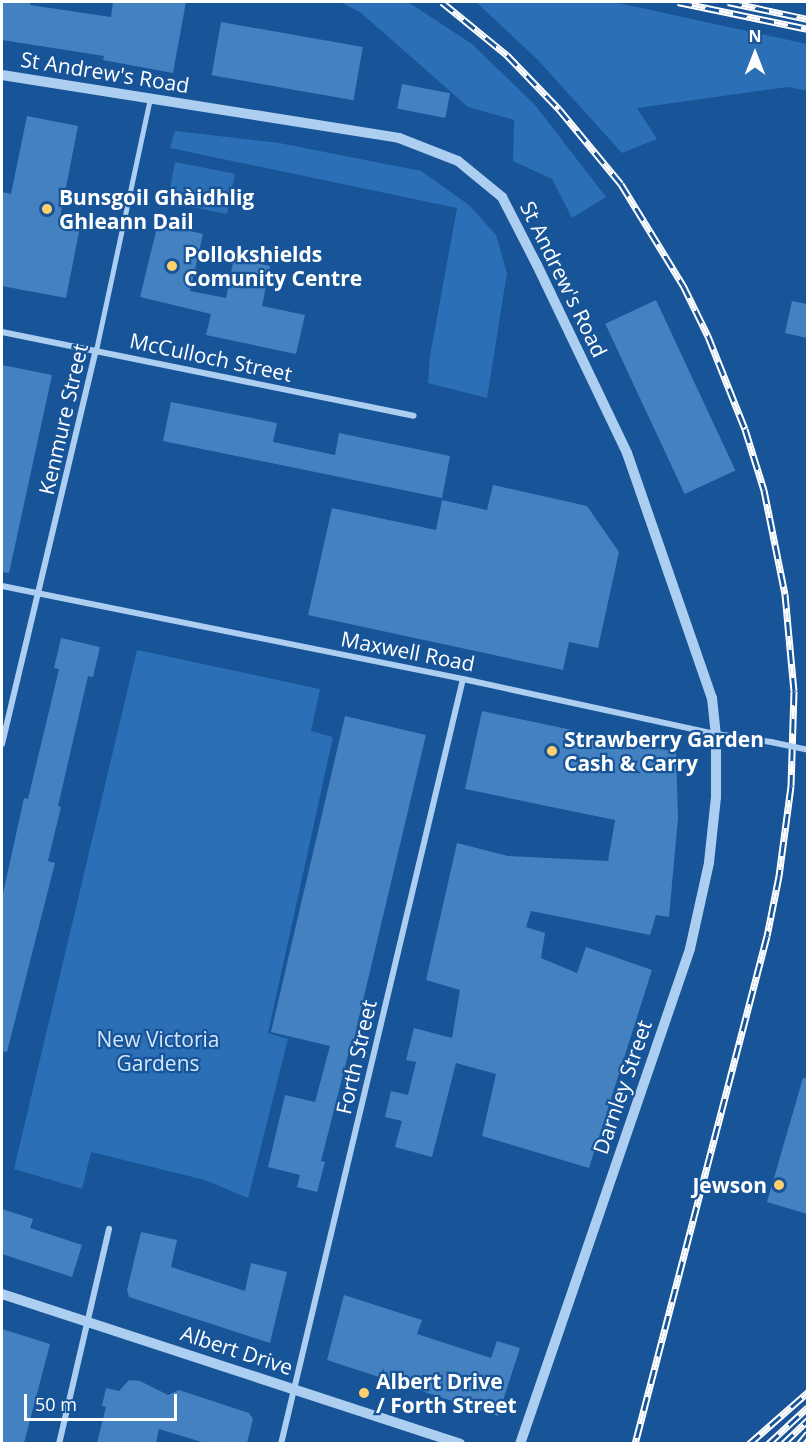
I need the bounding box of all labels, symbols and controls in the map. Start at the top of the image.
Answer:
north arrow [725,24,785,84]
text: N [748,25,762,47]
street label: St Andrew's Road [19,46,191,98]
place label: Bunsgoil Ghàidhlig Ghleann Dail [59,184,254,234]
street label: St Andrew's Road [515,197,613,361]
marker: Bunsgoil Ghàidhlig Ghleann Dail [40,202,54,216]
place label: Pollokshields Comunity Centre [184,241,362,291]
marker: Pollokshields Comunity Centre [165,259,179,273]
street label: McCulloch Street [128,327,294,387]
street label: Kenmure Street [33,341,93,497]
street label: Maxwell Road [339,626,477,676]
place label: Strawberry Garden Cash & Carry [564,726,764,776]
marker: Strawberry Garden Cash & Carry [545,744,559,758]
street label: Forth Street [331,997,381,1117]
street label: Darnley Street [587,1017,657,1157]
park label: New Victoria Gardens [97,1026,219,1076]
place label: Jewson [692,1172,767,1198]
marker: Jewson [772,1178,786,1192]
street label: Albert Drive [178,1320,296,1380]
place label: Albert Drive / Forth Street [376,1368,517,1418]
scale bar [27,1382,180,1420]
marker: Albert Drive / Forth Street [357,1386,371,1400]
text: 50 m [35,1392,77,1416]

